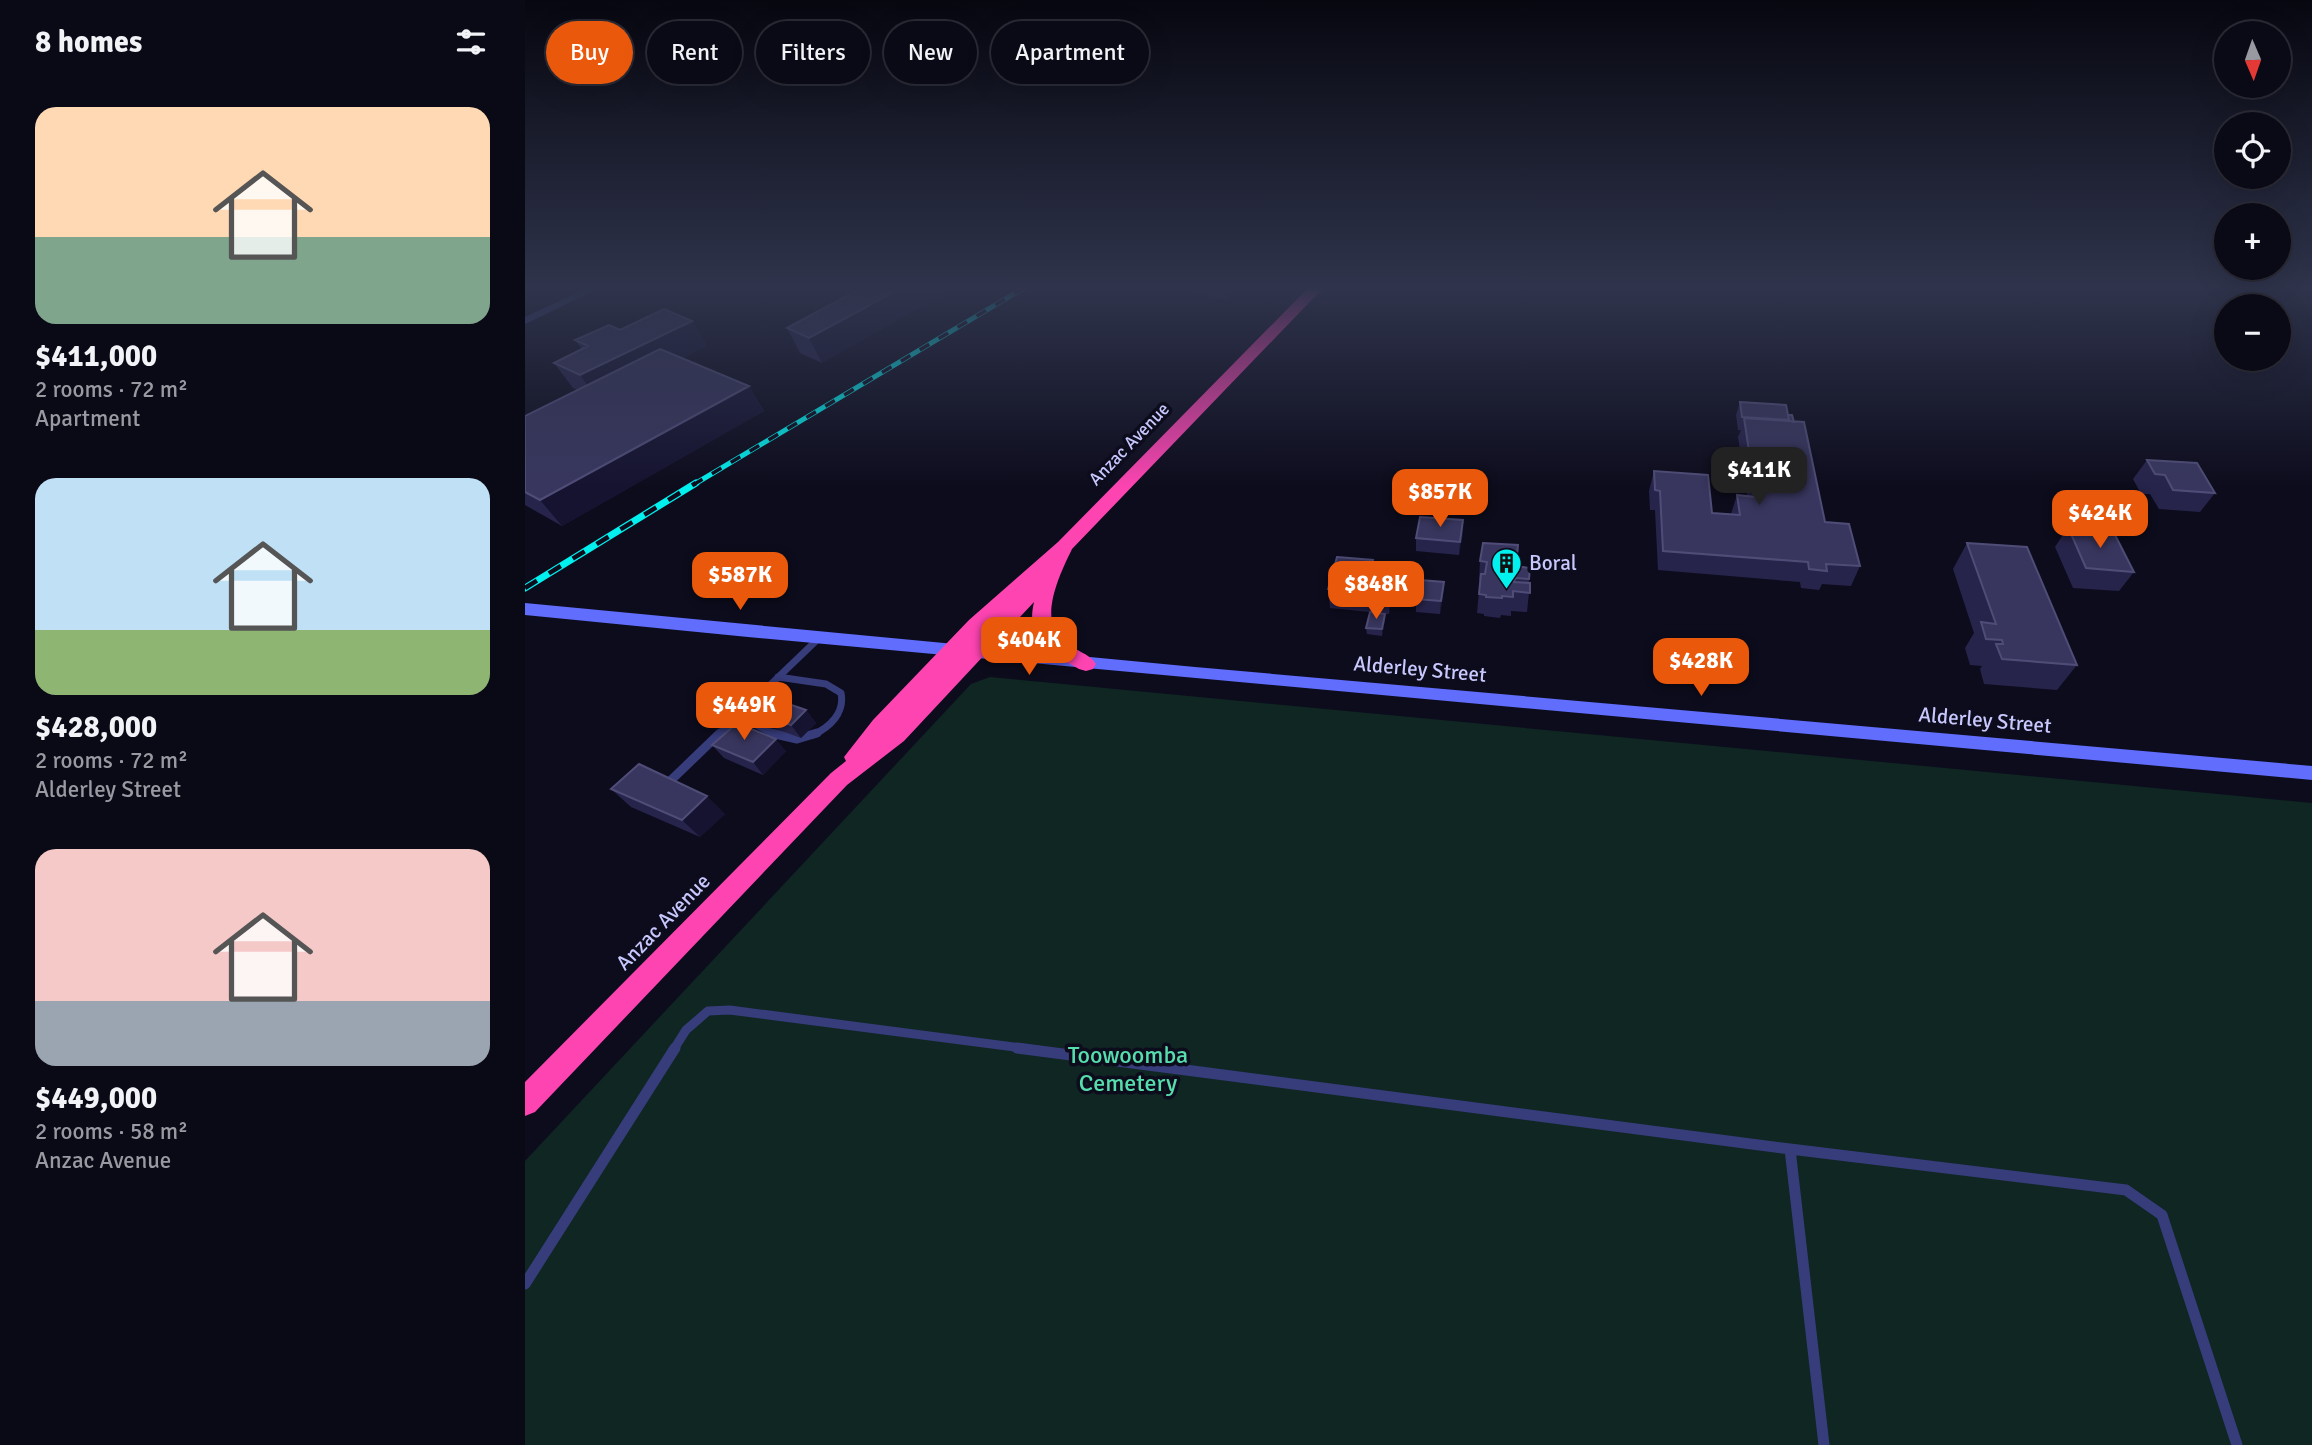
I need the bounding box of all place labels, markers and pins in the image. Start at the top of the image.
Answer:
pin: $411K [1710,448,1808,507]
pin: $857K [1391,470,1489,529]
pin: $424K [2051,490,2149,550]
building icon: Boral [1489,546,1523,590]
place label: Boral [1529,550,1577,576]
pin: $587K [691,552,789,612]
pin: $848K [1327,562,1425,621]
pin: $404K [980,618,1078,677]
pin: $428K [1652,638,1750,698]
pin: $449K [695,682,793,742]

